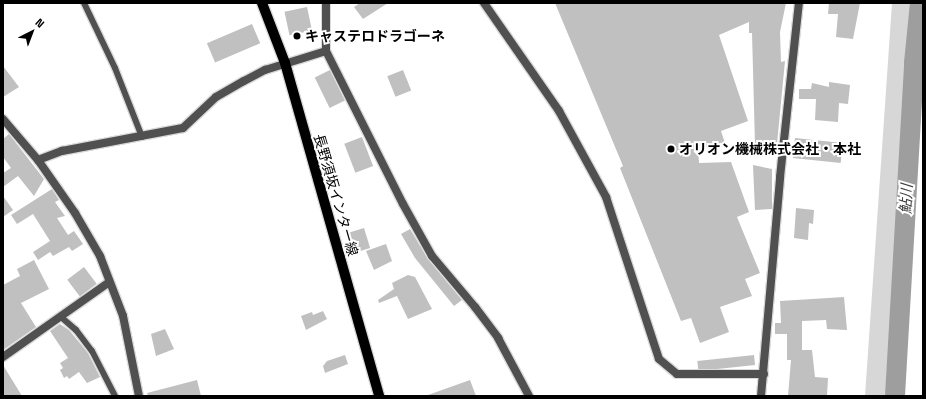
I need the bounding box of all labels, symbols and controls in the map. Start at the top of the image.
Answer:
north arrow [12,12,52,52]
text: N [33,15,47,31]
place label: キャステロドラゴーネ [305,28,445,44]
marker: キャステロドラゴーネ [292,31,302,41]
street label: 長野須坂インター線 [311,132,361,258]
place label: オリオン機械株式会社・本社 [679,141,861,157]
marker: オリオン機械株式会社・本社 [666,144,676,154]
water label: 鮎川 [896,184,916,214]

